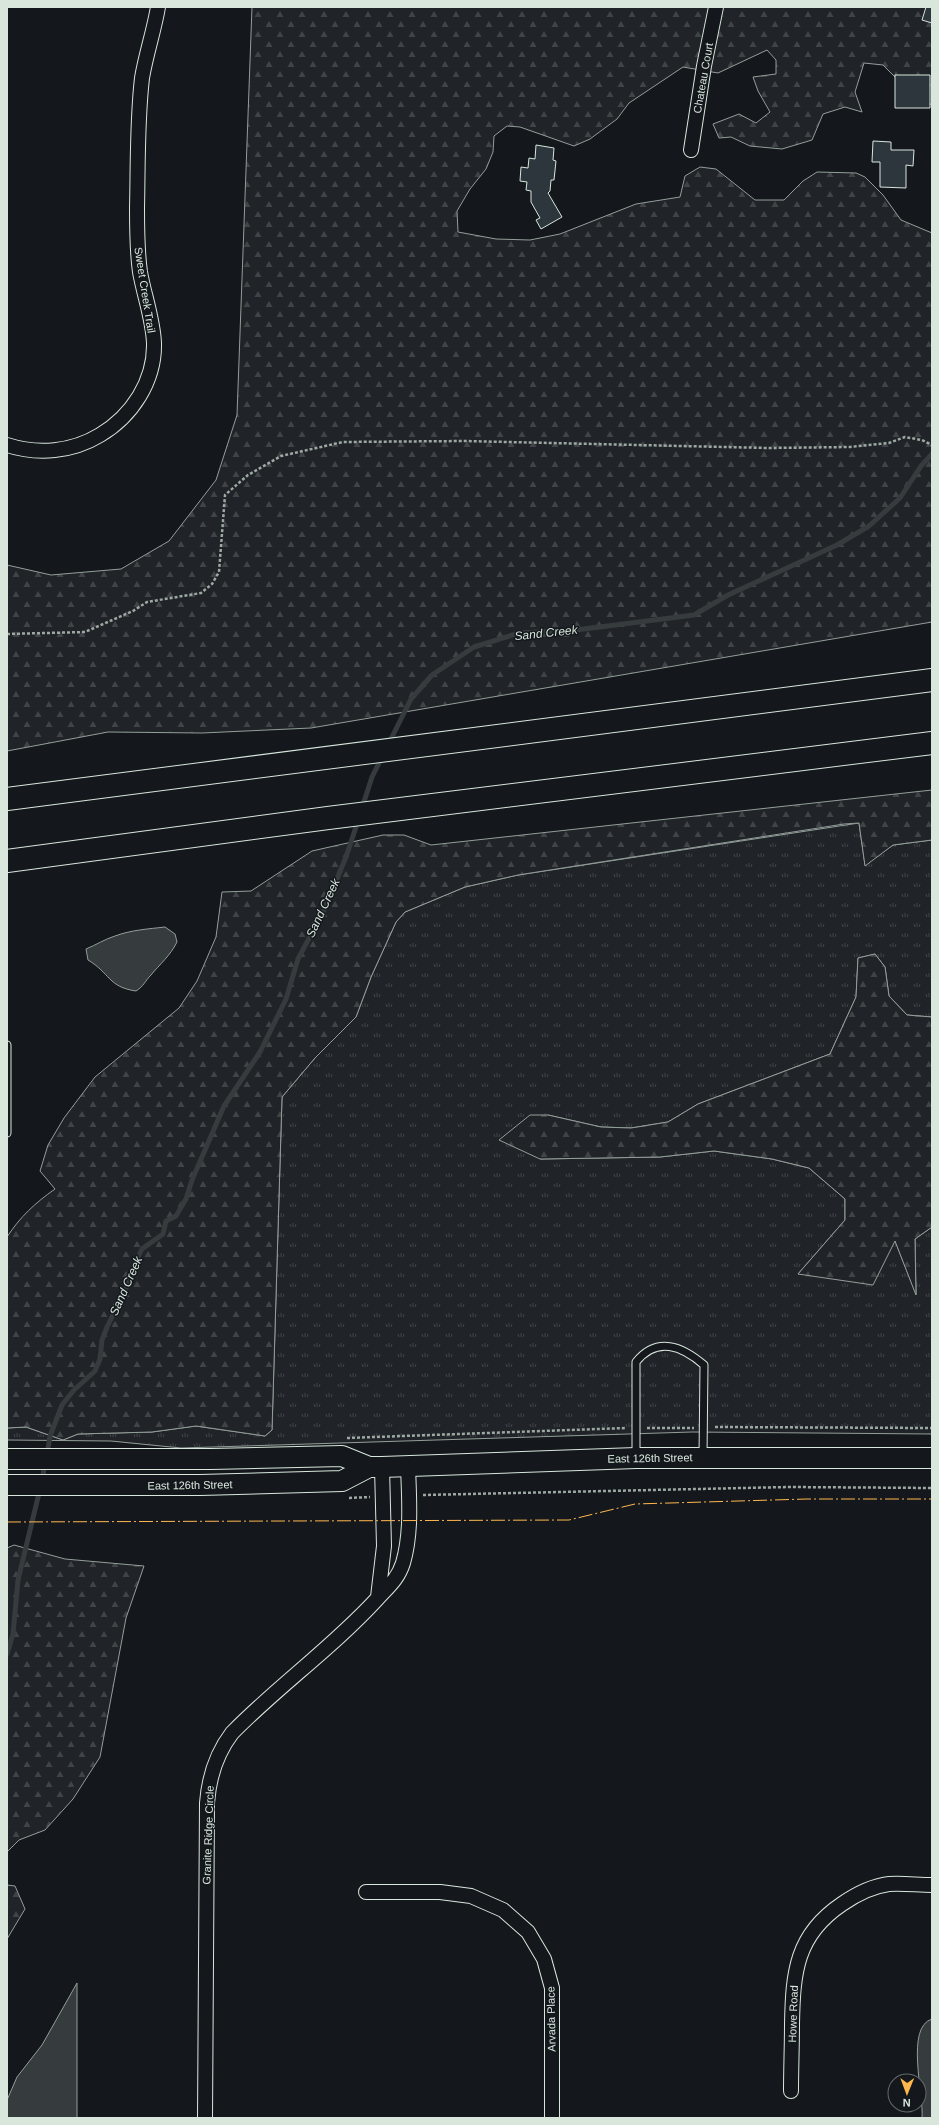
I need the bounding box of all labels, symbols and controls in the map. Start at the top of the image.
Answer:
street label: Chateau Court [691,42,715,114]
street label: Sweet Creek Trail [132,246,158,334]
water label: Sand Creek [514,623,579,643]
water label: Sand Creek [303,875,343,940]
water label: Sand Creek [107,1253,146,1318]
street label: East 126th Street [607,1451,693,1465]
street label: East 126th Street [147,1478,233,1492]
street label: Granite Ridge Circle [200,1785,216,1885]
street label: Howe Road [786,1985,800,2043]
street label: Arvada Place [544,1986,558,2052]
north arrow [887,2073,927,2113]
text: N [903,2097,911,2109]

